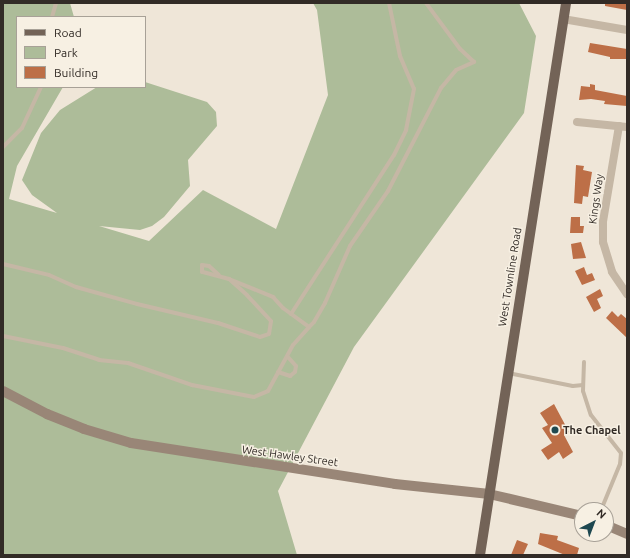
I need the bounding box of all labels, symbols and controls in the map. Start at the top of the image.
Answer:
legend [16,16,146,88]
text: Road [54,26,82,39]
text: Park [54,46,78,59]
text: Building [54,66,98,79]
street label: Kings Way [586,173,606,225]
street label: West Townline Road [496,226,524,328]
place label: The Chapel [563,423,621,437]
marker: The Chapel [550,425,560,435]
street label: West Hawley Street [241,443,339,469]
north arrow [574,502,614,542]
text: N [594,507,608,521]

